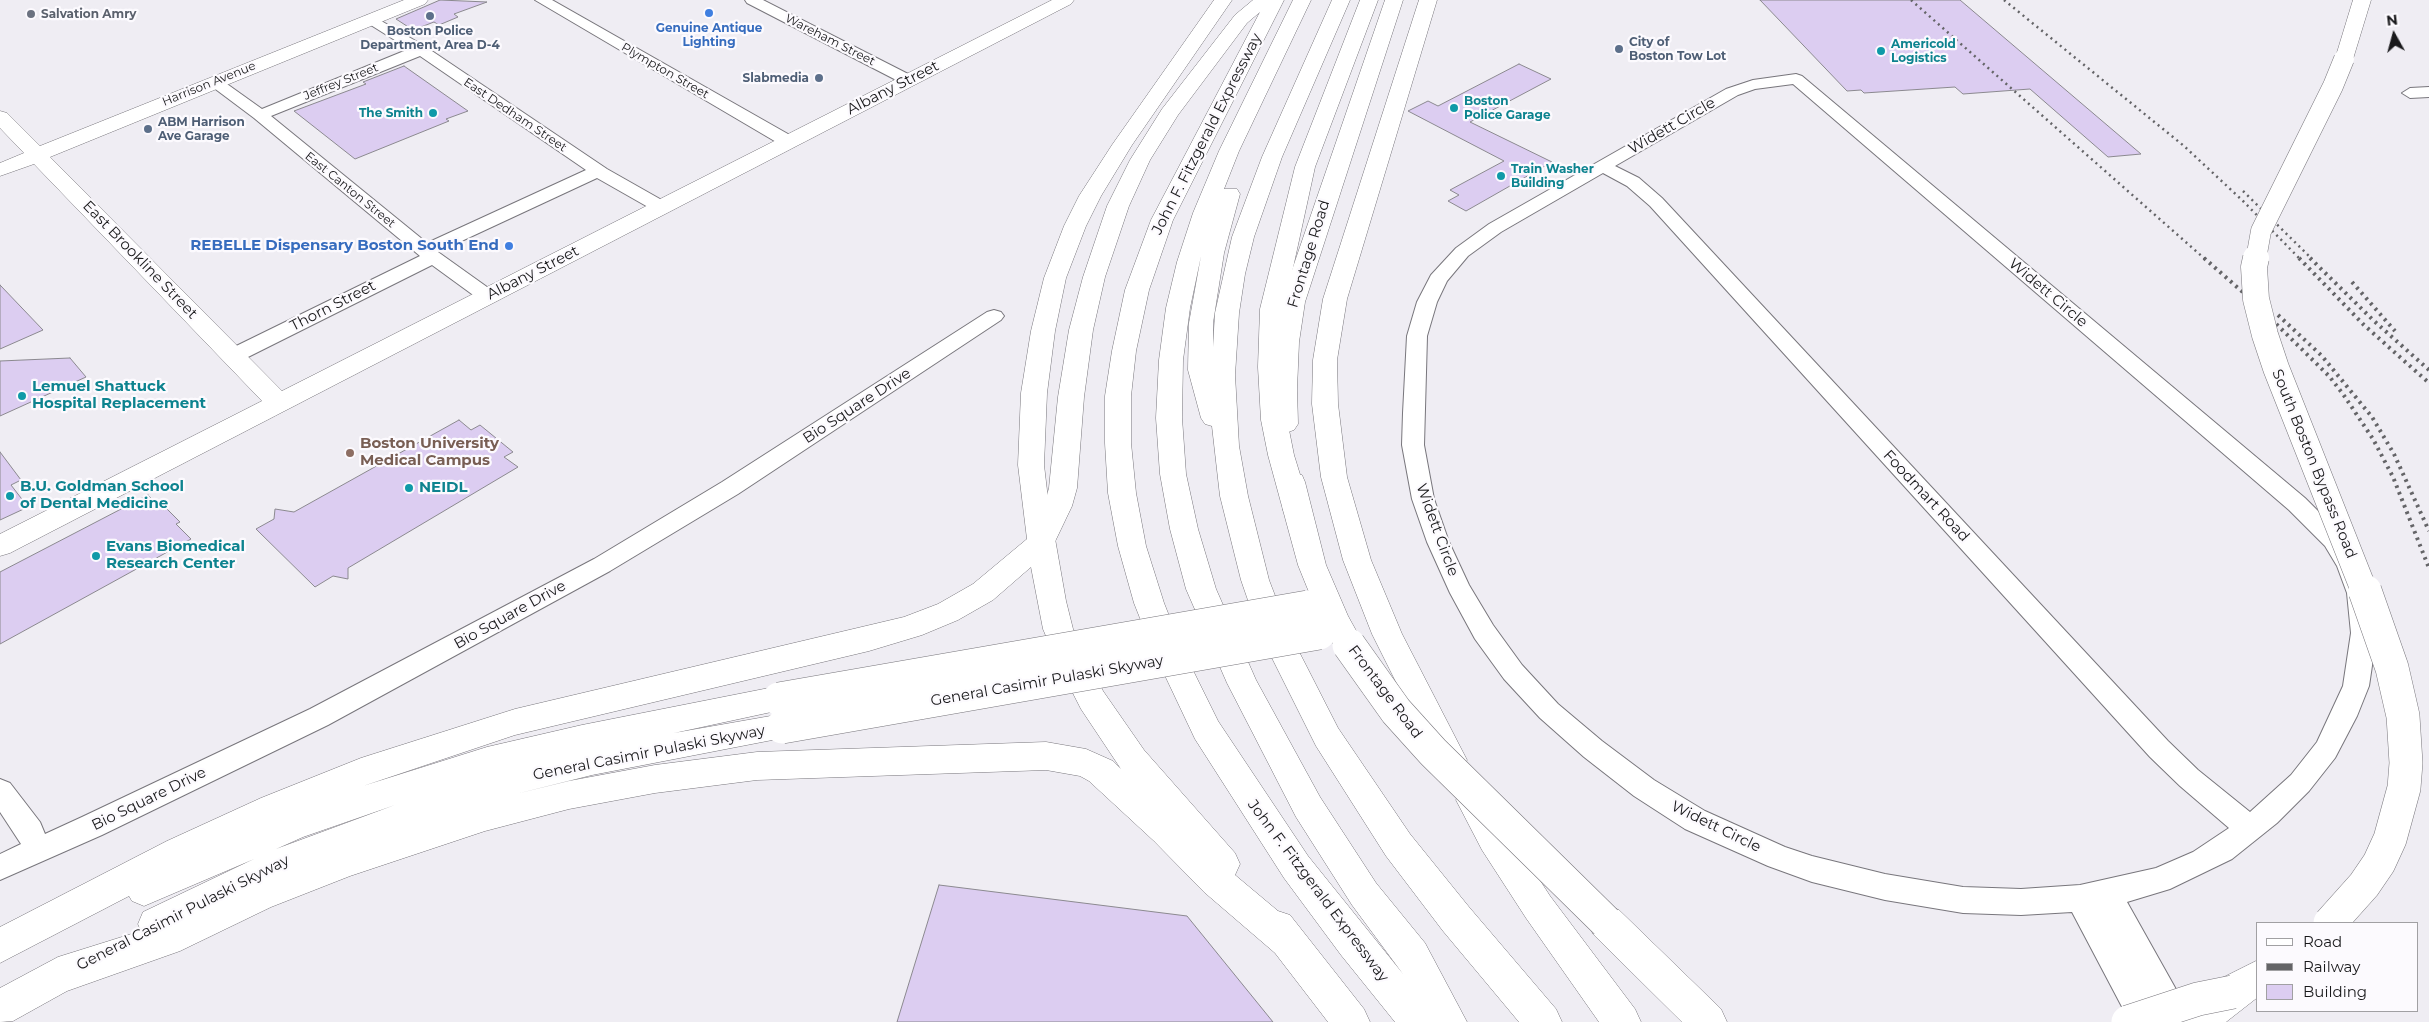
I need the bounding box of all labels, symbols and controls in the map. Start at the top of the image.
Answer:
place label: Salvation Amry [41,7,136,21]
marker: Genuine Antique Lighting [703,7,715,19]
marker: Salvation Amry [25,8,37,20]
marker: Boston Police Department, Area D-4 [424,10,436,22]
north arrow [2369,10,2419,60]
text: N [2385,10,2399,30]
street label: Wareham Street [783,11,877,69]
place label: Genuine Antique Lighting [656,21,762,49]
place label: Boston Police Department, Area D-4 [360,24,500,52]
street label: John F. Fitzgerald Expressway [1148,30,1266,238]
place label: City of Boston Tow Lot [1629,35,1726,63]
place label: Americold Logistics [1891,37,1956,65]
street label: Plympton Street [619,40,711,102]
marker: City of Boston Tow Lot [1613,43,1625,55]
marker: Americold Logistics [1875,45,1887,57]
street label: Albany Street [844,57,942,119]
street label: Harrison Avenue [160,59,258,109]
street label: Jeffrey Street [302,60,380,104]
place label: Slabmedia [743,71,809,85]
marker: Slabmedia [813,72,825,84]
street label: East Dedham Street [461,75,569,155]
place label: Boston Police Garage [1464,94,1550,122]
street label: Widett Circle [1625,94,1719,158]
marker: Boston Police Garage [1448,102,1460,114]
place label: The Smith [359,106,423,120]
marker: The Smith [427,107,439,119]
place label: ABM Harrison Ave Garage [158,115,245,143]
marker: ABM Harrison Ave Garage [142,123,154,135]
street label: East Canton Street [302,149,398,231]
place label: Train Washer Building [1511,162,1594,190]
marker: Train Washer Building [1495,170,1507,182]
street label: East Brookline Street [79,197,201,323]
street label: Frontage Road [1284,198,1334,310]
place label: REBELLE Dispensary Boston South End [190,237,499,255]
marker: REBELLE Dispensary Boston South End [503,240,515,252]
street label: Albany Street [484,242,582,304]
street label: Widett Circle [2005,255,2091,331]
street label: Thorn Street [287,277,379,335]
street label: Bio Square Drive [800,364,914,448]
street label: South Boston Bypass Road [2268,367,2360,561]
place label: Lemuel Shattuck Hospital Replacement [32,378,206,413]
marker: Lemuel Shattuck Hospital Replacement [16,390,28,402]
place label: Boston University Medical Campus [360,435,499,470]
marker: Boston University Medical Campus [344,447,356,459]
street label: Foodmart Road [1879,447,1973,545]
place label: B.U. Goldman School of Dental Medicine [20,478,184,513]
place label: NEIDL [419,479,468,497]
street label: Widett Circle [1412,481,1462,579]
marker: NEIDL [403,482,415,494]
marker: B.U. Goldman School of Dental Medicine [4,490,16,502]
place label: Evans Biomedical Research Center [106,538,245,573]
marker: Evans Biomedical Research Center [90,550,102,562]
street label: Bio Square Drive [451,577,569,653]
street label: Frontage Road [1344,642,1426,742]
street label: General Casimir Pulaski Skyway [929,652,1165,710]
street label: General Casimir Pulaski Skyway [531,722,767,784]
street label: Bio Square Drive [89,763,209,835]
street label: John F. Fitzgerald Expressway [1244,796,1392,986]
street label: Widett Circle [1668,798,1764,856]
street label: General Casimir Pulaski Skyway [74,851,292,975]
legend [2256,922,2419,1012]
text: Road [2303,932,2342,951]
text: Railway [2303,957,2360,976]
text: Building [2303,982,2367,1001]

